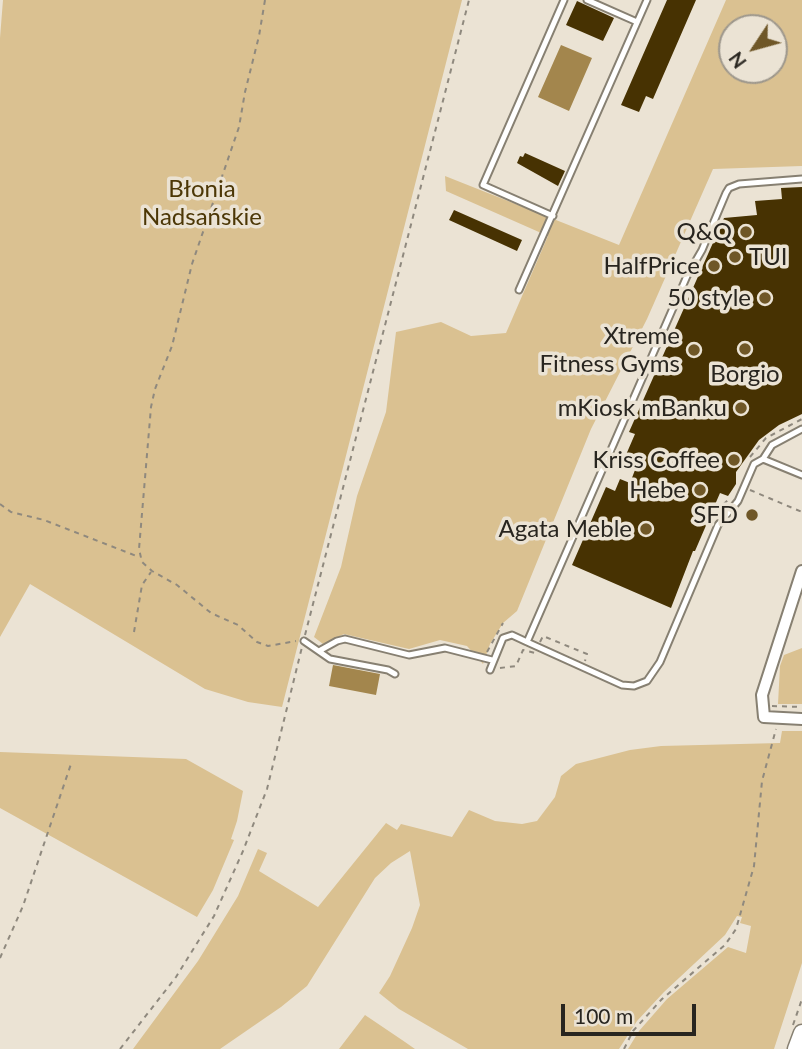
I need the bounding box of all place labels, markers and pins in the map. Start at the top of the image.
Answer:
place label: Q&Q [676,218,732,246]
marker: Q&Q [738,224,754,240]
place label: TUI [749,243,788,271]
marker: TUI [727,249,743,265]
place label: HalfPrice [603,252,700,280]
marker: HalfPrice [706,258,722,274]
place label: 50 style [667,284,751,312]
marker: 50 style [757,290,773,306]
place label: Xtreme Fitness Gyms [540,322,680,378]
marker: Borgio [737,341,753,357]
marker: Xtreme Fitness Gyms [686,342,702,358]
place label: Borgio [710,360,780,388]
place label: mKiosk mBanku [558,394,727,422]
marker: mKiosk mBanku [733,400,749,416]
place label: Kriss Coffee [593,446,720,474]
marker: Kriss Coffee [726,452,742,468]
place label: Hebe [629,476,686,504]
marker: Hebe [692,482,708,498]
place label: SFD [693,501,738,529]
marker: SFD [744,507,760,523]
place label: Agata Meble [498,515,632,543]
marker: Agata Meble [638,521,654,537]

